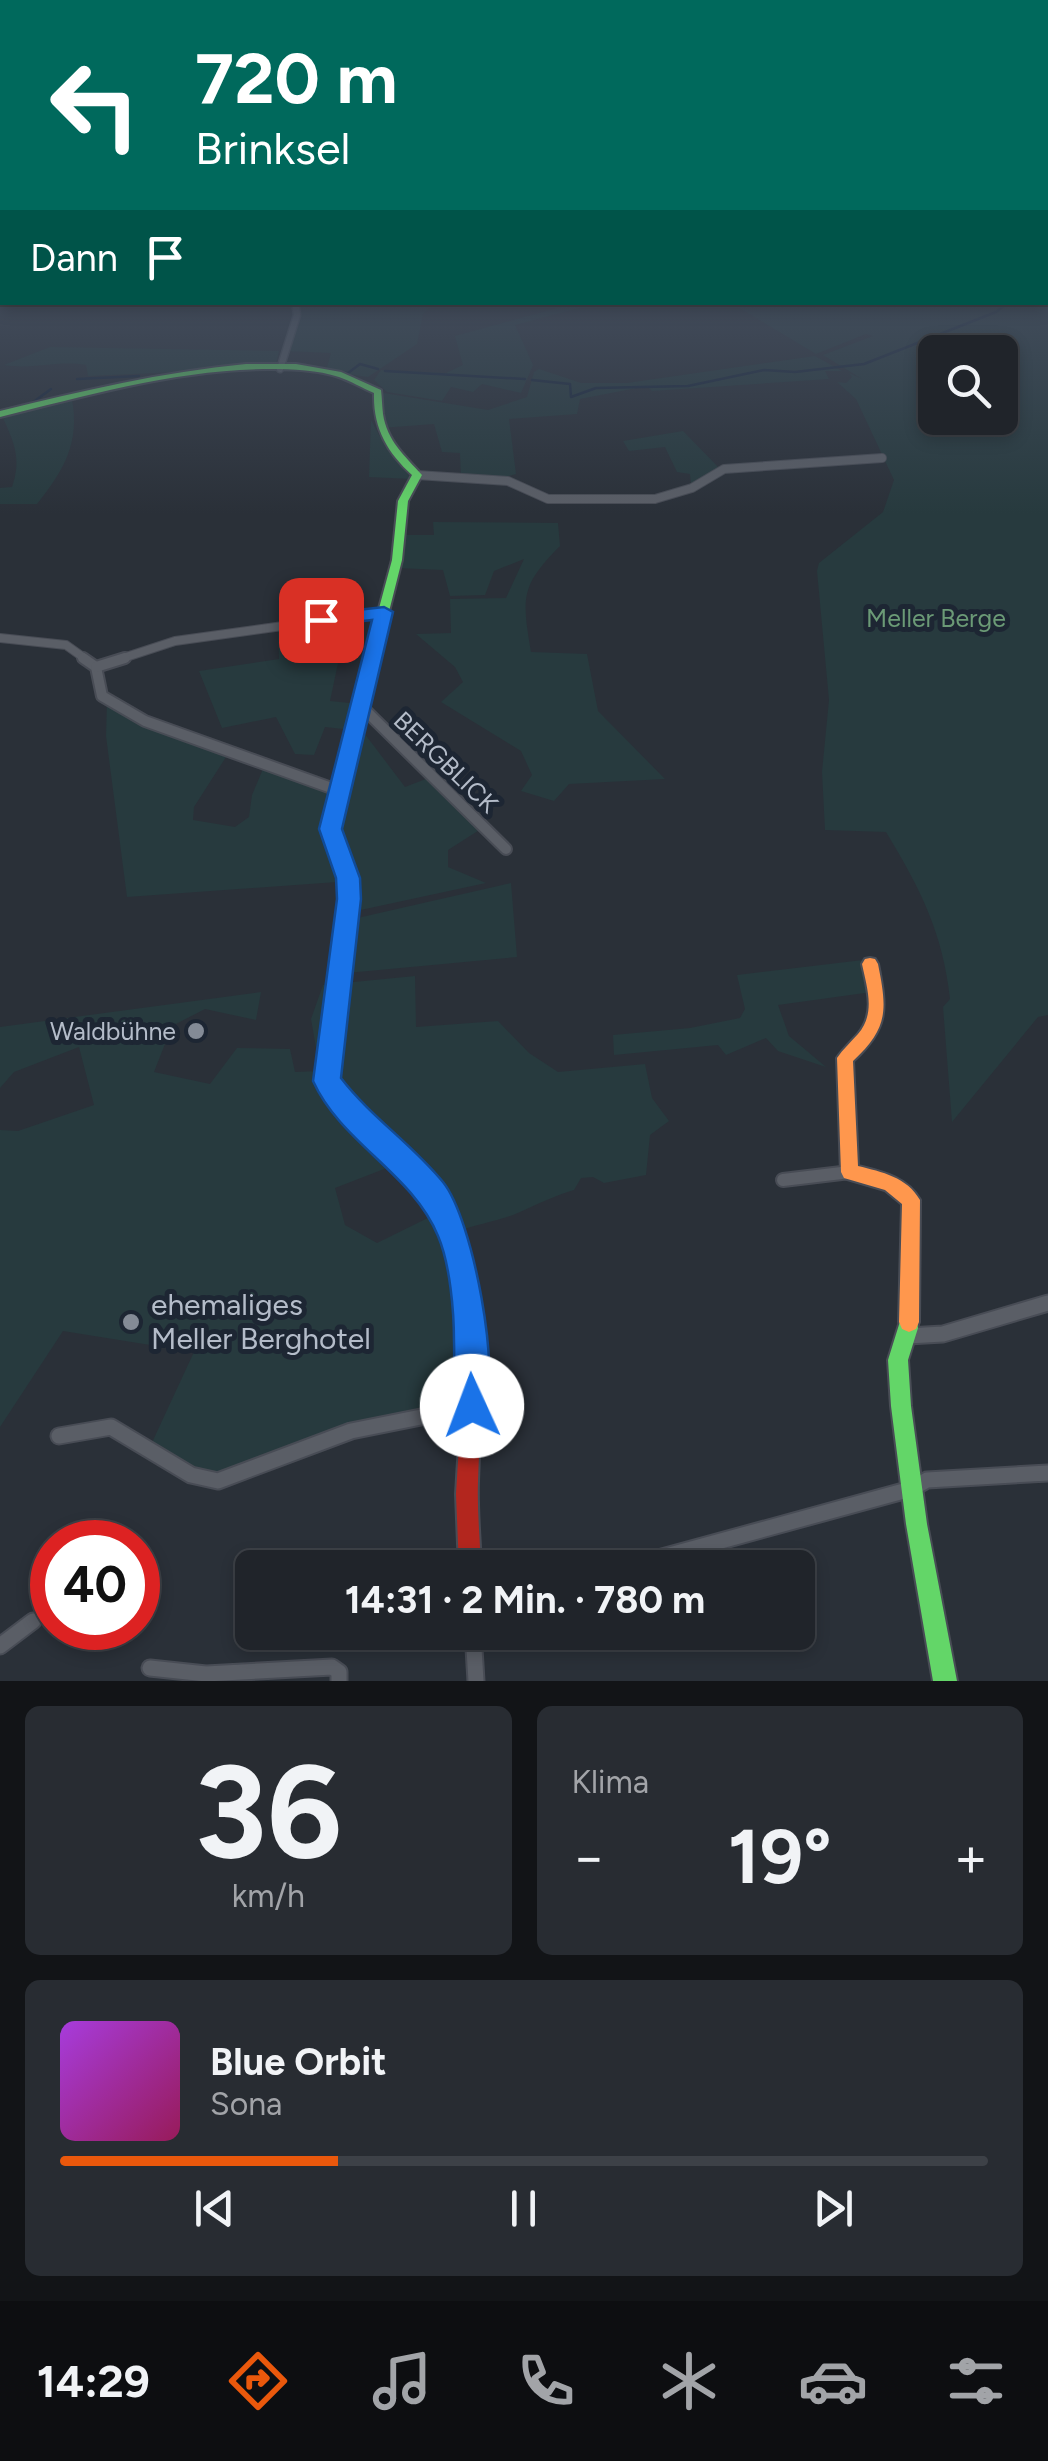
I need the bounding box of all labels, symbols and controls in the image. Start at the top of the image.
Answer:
text: 720 m [195,36,398,121]
icon: left [30,40,160,170]
text: Brinksel [195,121,351,175]
icon: arrive [138,230,193,285]
text: Dann [30,235,118,281]
map controls [918,335,1018,435]
button: search [918,335,1018,435]
pin [279,578,364,663]
icon: arrive [294,593,349,648]
park label: Meller Berge [866,603,1006,633]
street label: BERGBLICK [388,705,505,820]
place label: Waldbühne [50,1016,176,1046]
marker: Waldbühne [185,1020,207,1042]
place label: ehemaliges Meller Berghotel [151,1286,371,1357]
marker: ehemaliges Meller Berghotel [120,1311,142,1333]
position arrow [420,1354,524,1458]
speed limit sign: 40 [30,1520,160,1650]
text: 14:31 · 2 Min. · 780 m [345,1577,705,1623]
text: 36 [194,1734,342,1890]
text: Klima [572,1763,649,1801]
text: 19° [728,1812,832,1902]
text: − [572,1824,606,1890]
text: + [954,1824,988,1890]
text: km/h [232,1877,305,1915]
text: Blue Orbit [210,2039,386,2085]
text: Sona [210,2085,282,2123]
icon: previous [187,2181,242,2236]
icon: pause [496,2181,551,2236]
icon: next [806,2181,861,2236]
icon: directions [223,2346,293,2416]
icon: music [367,2346,437,2416]
icon: phone [511,2346,581,2416]
icon: climate [654,2346,724,2416]
icon: car [798,2346,868,2416]
icon: filters [941,2346,1011,2416]
text: 14:29 [37,2354,150,2408]

